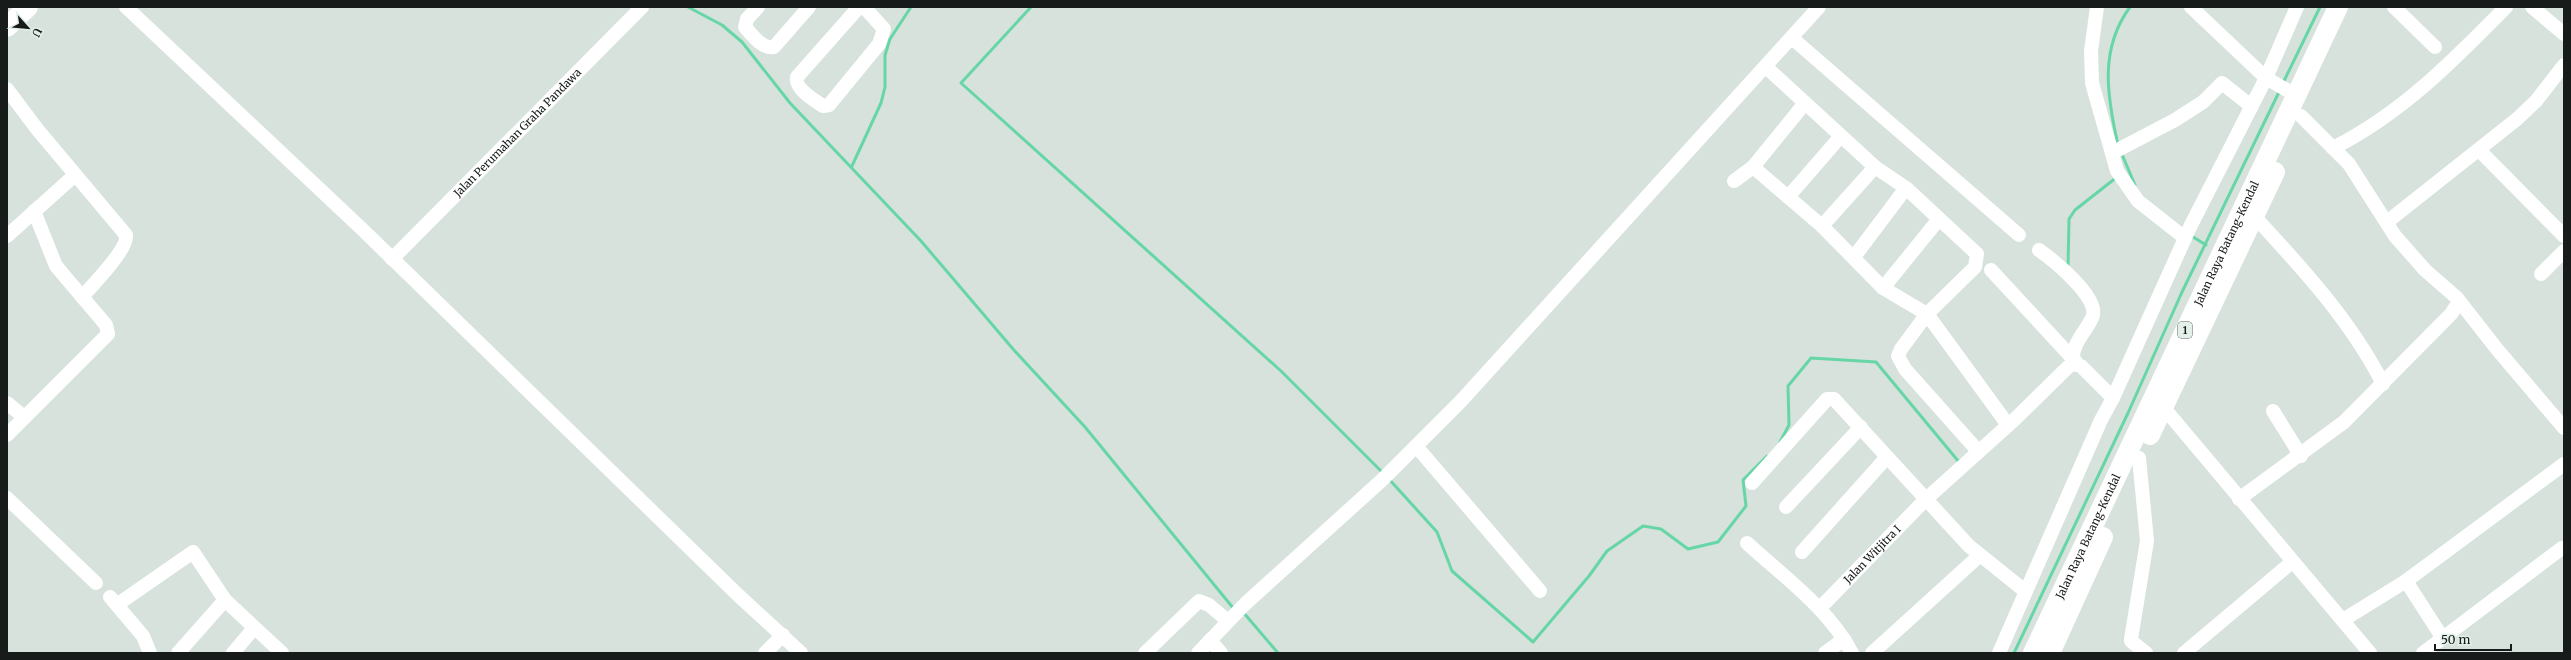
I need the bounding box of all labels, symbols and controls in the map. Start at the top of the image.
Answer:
north arrow [8,8,48,48]
text: U [28,26,45,40]
street label: Jalan Perumahan Graha Pandawa [450,65,584,201]
street label: Jalan Raya Batang-Kendal [2191,178,2262,309]
road number: 1 [2178,322,2192,338]
street label: Jalan Raya Batang-Kendal [2052,471,2124,602]
street label: Jalan Witjitra I [1840,522,1904,587]
scale bar [2435,626,2511,652]
text: 50 m [2441,632,2470,647]

